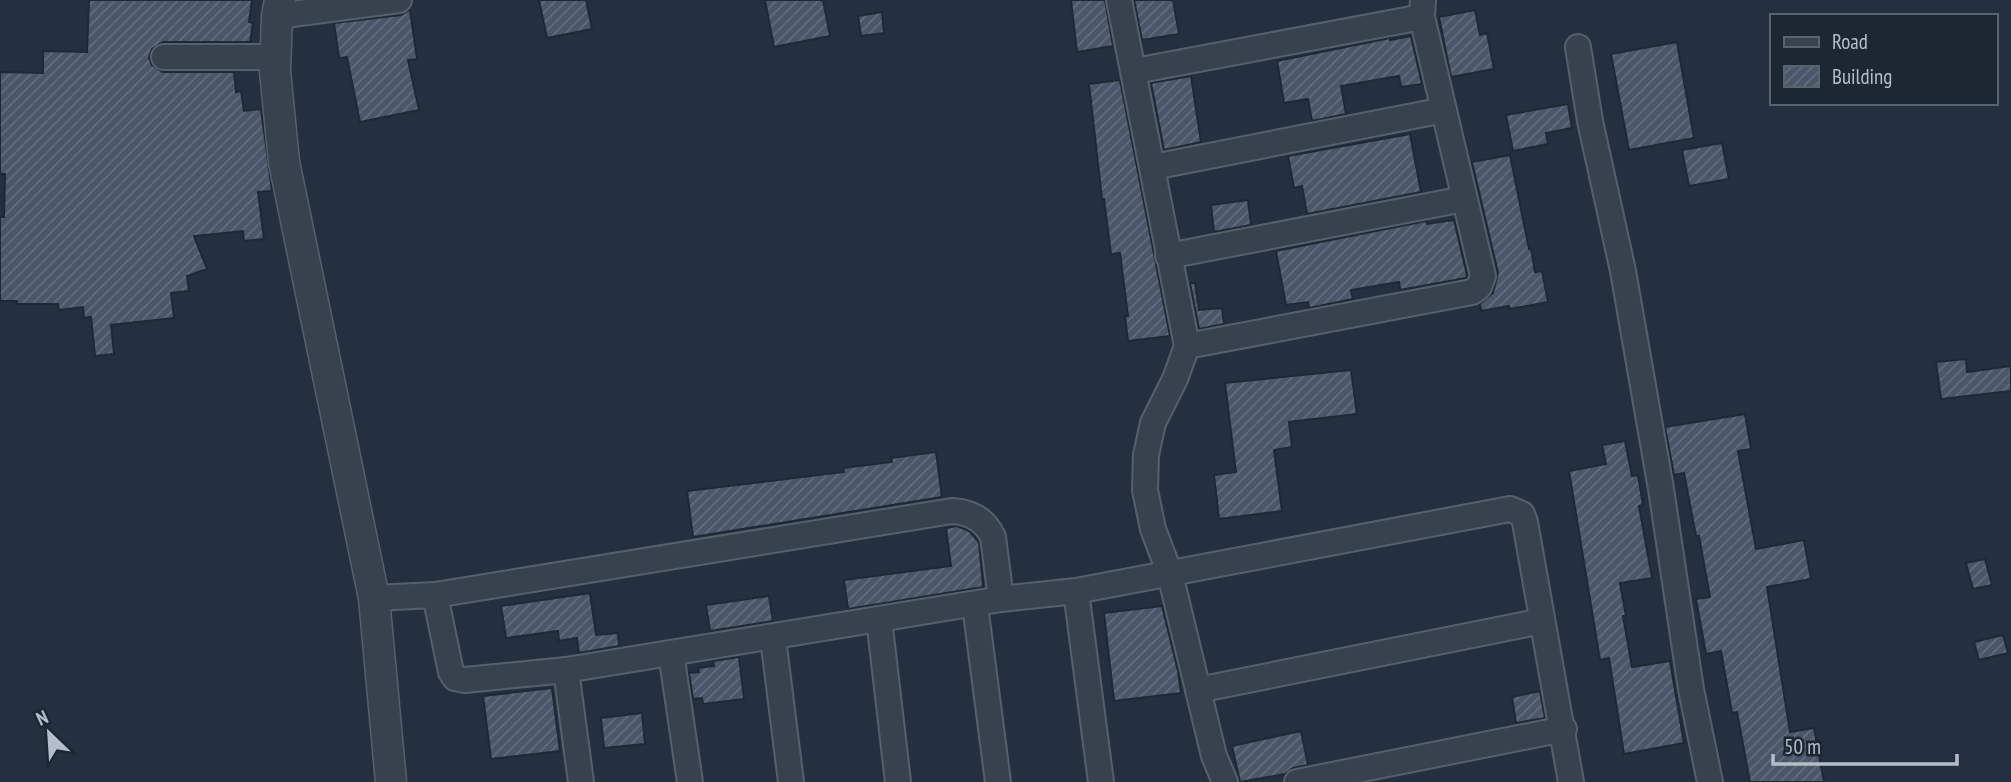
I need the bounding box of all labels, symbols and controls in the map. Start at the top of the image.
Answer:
legend [1770,14,1997,105]
text: Road [1832,28,1868,55]
text: Building [1832,63,1892,90]
north arrow [14,698,84,768]
text: N [32,705,52,731]
scale bar [1773,722,1957,766]
text: 50 m [1784,733,1821,760]

